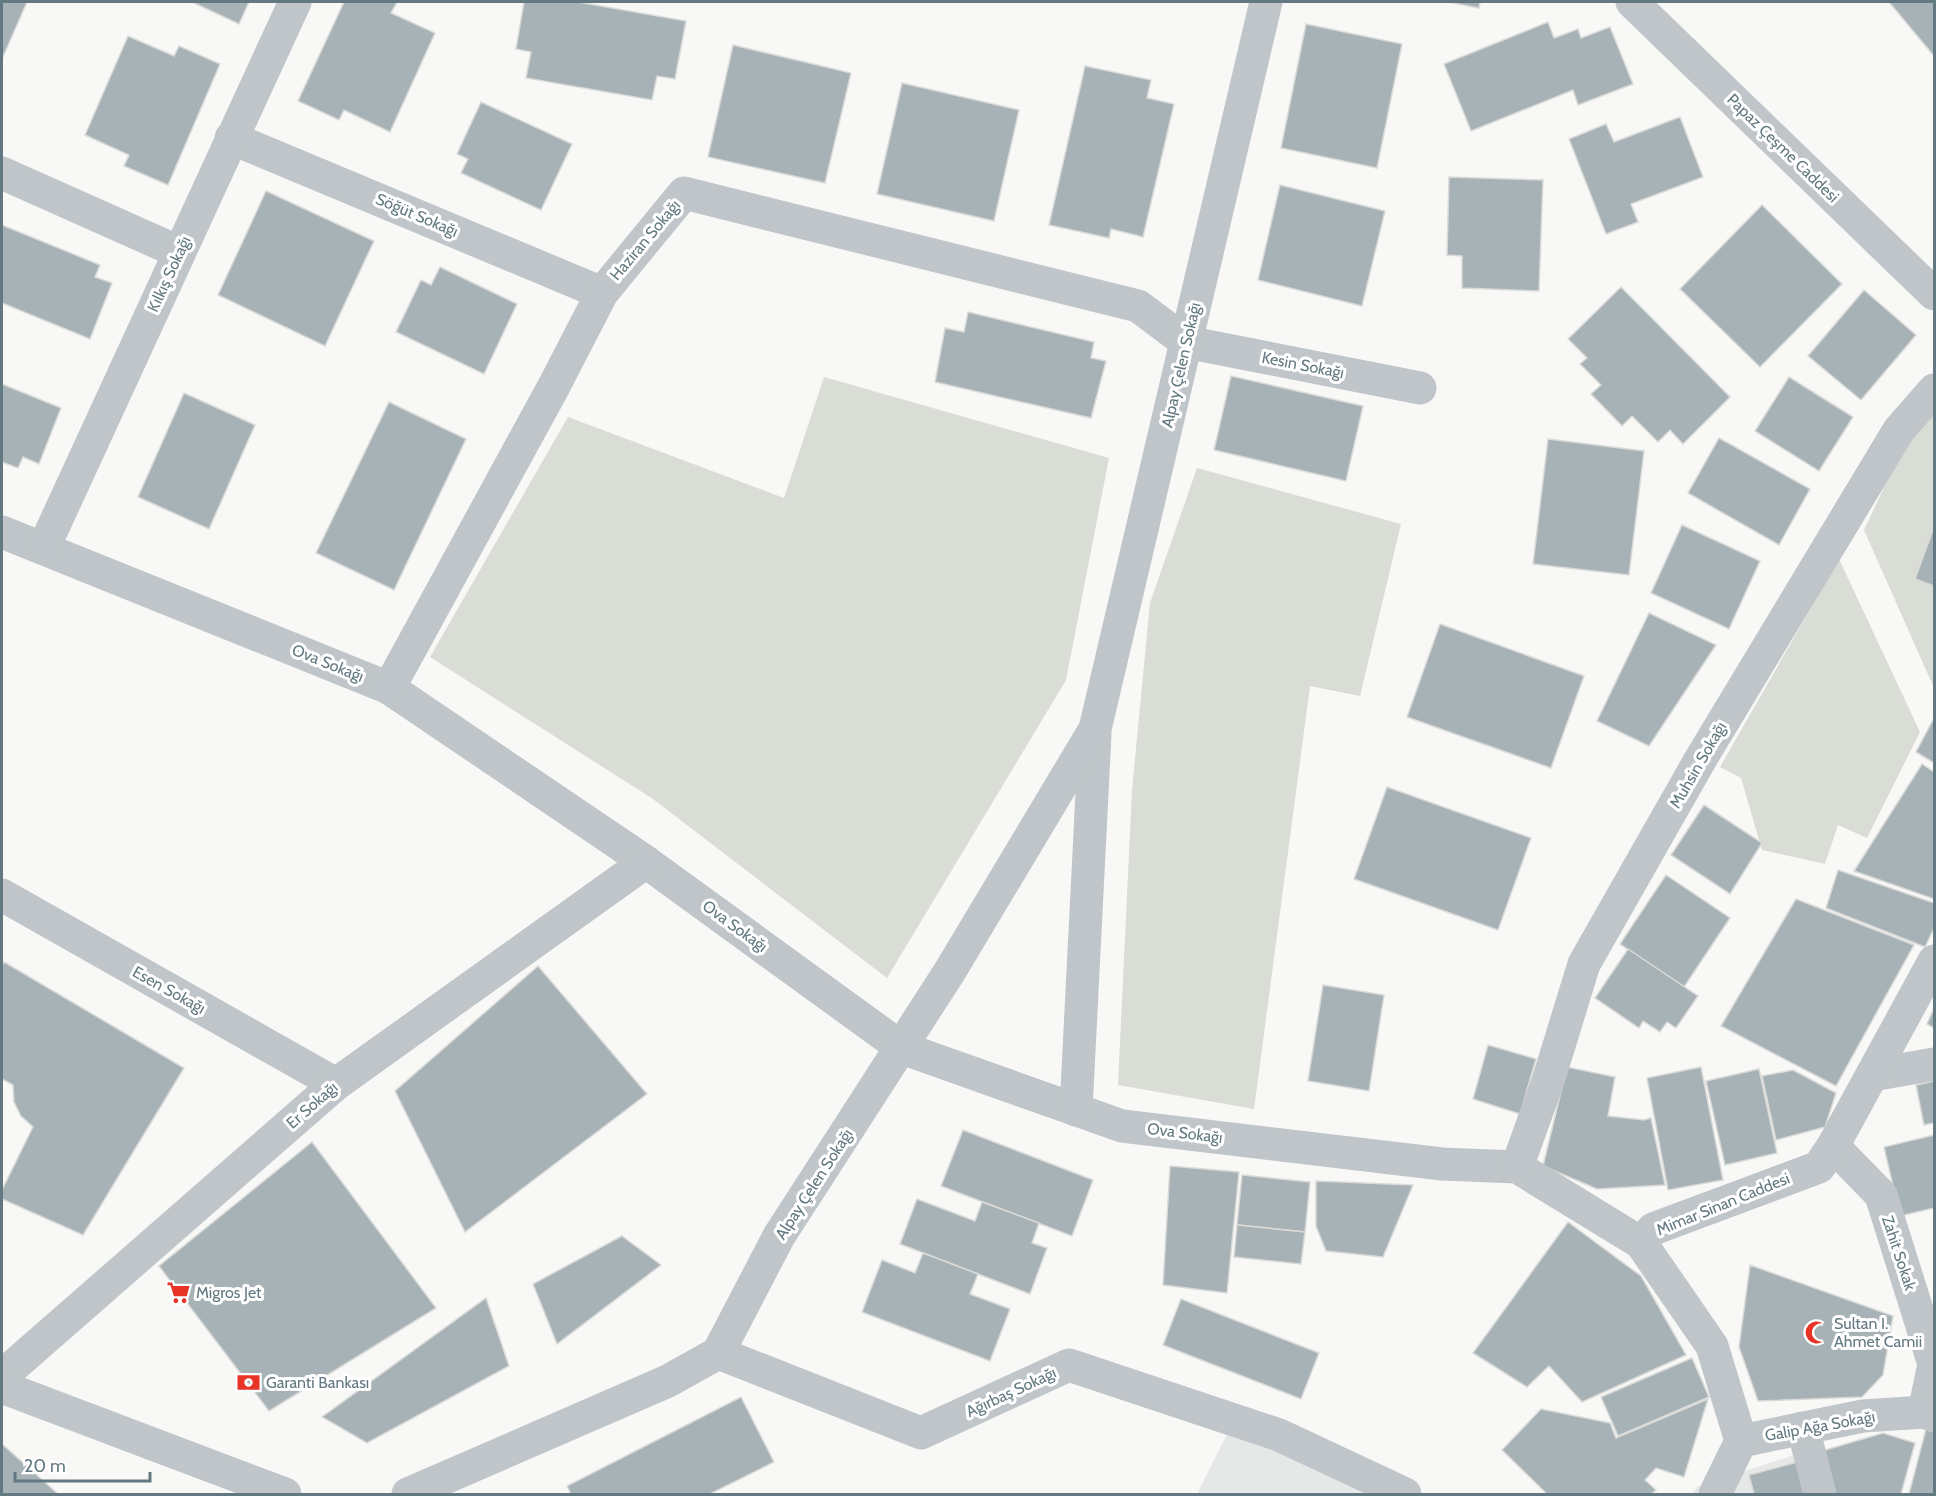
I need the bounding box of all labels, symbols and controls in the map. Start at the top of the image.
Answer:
street label: Papaz Çeşme Caddesi [1723,90,1843,206]
street label: Söğüt Sokağı [373,189,461,241]
street label: Haziran Sokağı [606,196,684,284]
street label: Kılkış Sokağı [143,233,195,315]
street label: Alpay Çelen Sokağı [1157,301,1205,429]
street label: Kesin Sokağı [1260,348,1346,382]
street label: Ova Sokağı [289,640,367,686]
street label: Muhsin Sokağı [1666,718,1730,812]
street label: Ova Sokağı [699,896,771,956]
street label: Esen Sokağı [129,962,209,1018]
street label: Er Sokağı [283,1078,341,1132]
street label: Ova Sokağı [1146,1119,1224,1147]
street label: Alpay Çelen Sokağı [771,1125,857,1243]
street label: Mimar Sinan Caddesi [1654,1169,1792,1239]
street label: Zahit Sokak [1878,1213,1920,1294]
supermarket icon: Migros Jet [165,1279,191,1305]
place label: Migros Jet [196,1283,262,1302]
place label: Sultan I. Ahmet Camii [1834,1314,1922,1351]
mosque icon: Sultan I. Ahmet Camii [1803,1319,1829,1345]
street label: Ağırbaş Sokağı [963,1363,1059,1421]
bank icon: Garanti Bankası [235,1369,261,1395]
place label: Garanti Bankası [266,1373,369,1392]
street label: Galip Ağa Sokağı [1763,1407,1877,1445]
scale bar [15,1445,150,1483]
text: 20 m [24,1455,66,1477]

